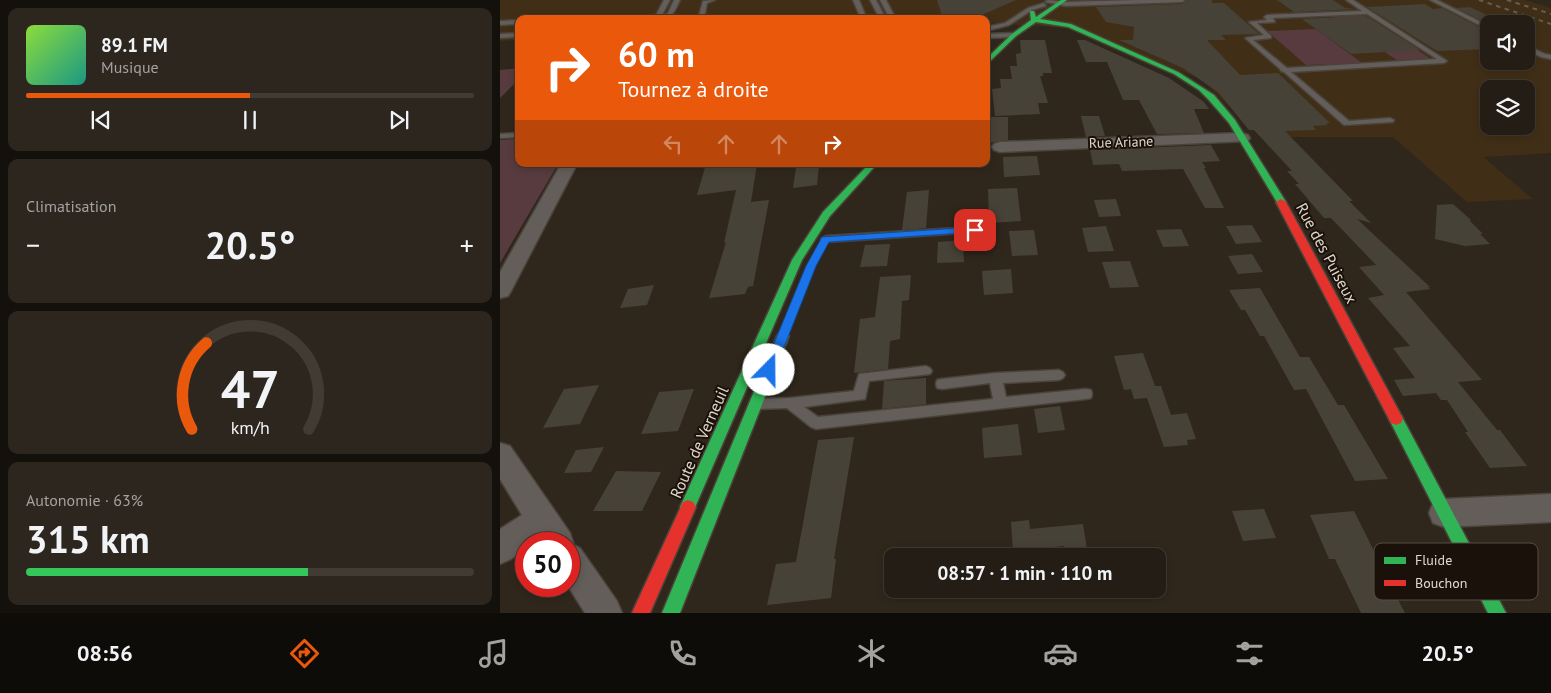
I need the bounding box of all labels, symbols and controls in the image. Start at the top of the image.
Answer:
map controls [1480,15,1535,135]
button: sound [1480,15,1535,70]
text: 60 m [618,31,695,77]
text: 89.1 FM [101,33,168,57]
icon: right [535,35,600,100]
text: Musique [101,57,159,77]
text: Tournez à droite [618,75,769,103]
button: layers [1480,80,1535,135]
icon: previous [87,106,115,134]
icon: pause [236,106,264,134]
icon: next [385,106,413,134]
icon: left [659,130,687,158]
icon: ahead [712,130,740,158]
icon: ahead [765,130,793,158]
icon: right [818,130,846,158]
street label: Rue Ariane [1088,132,1154,152]
text: Climatisation [26,196,116,216]
street label: Rue des Puiseux [1292,199,1362,307]
pin [954,209,996,251]
icon: arrive [961,216,989,244]
text: 20.5° [205,220,295,269]
text: − [26,226,40,263]
text: + [460,226,474,263]
position arrow [742,343,794,395]
text: 47 [221,355,279,422]
street label: Route de Verneuil [665,383,733,501]
text: km/h [230,416,270,439]
text: Autonomie · 63% [26,490,143,510]
text: 315 km [26,514,150,563]
speed limit sign: 50 [515,532,580,597]
legend [1374,543,1538,600]
text: Fluide [1415,551,1452,569]
text: 08:57 · 1 min · 110 m [938,561,1112,585]
text: Bouchon [1415,574,1467,592]
icon: directions [287,636,322,671]
icon: music [476,636,511,671]
icon: phone [665,636,700,671]
icon: climate [854,636,889,671]
icon: car [1043,636,1078,671]
icon: filters [1232,636,1267,671]
text: 08:56 [77,639,133,667]
text: 20.5° [1421,639,1474,667]

